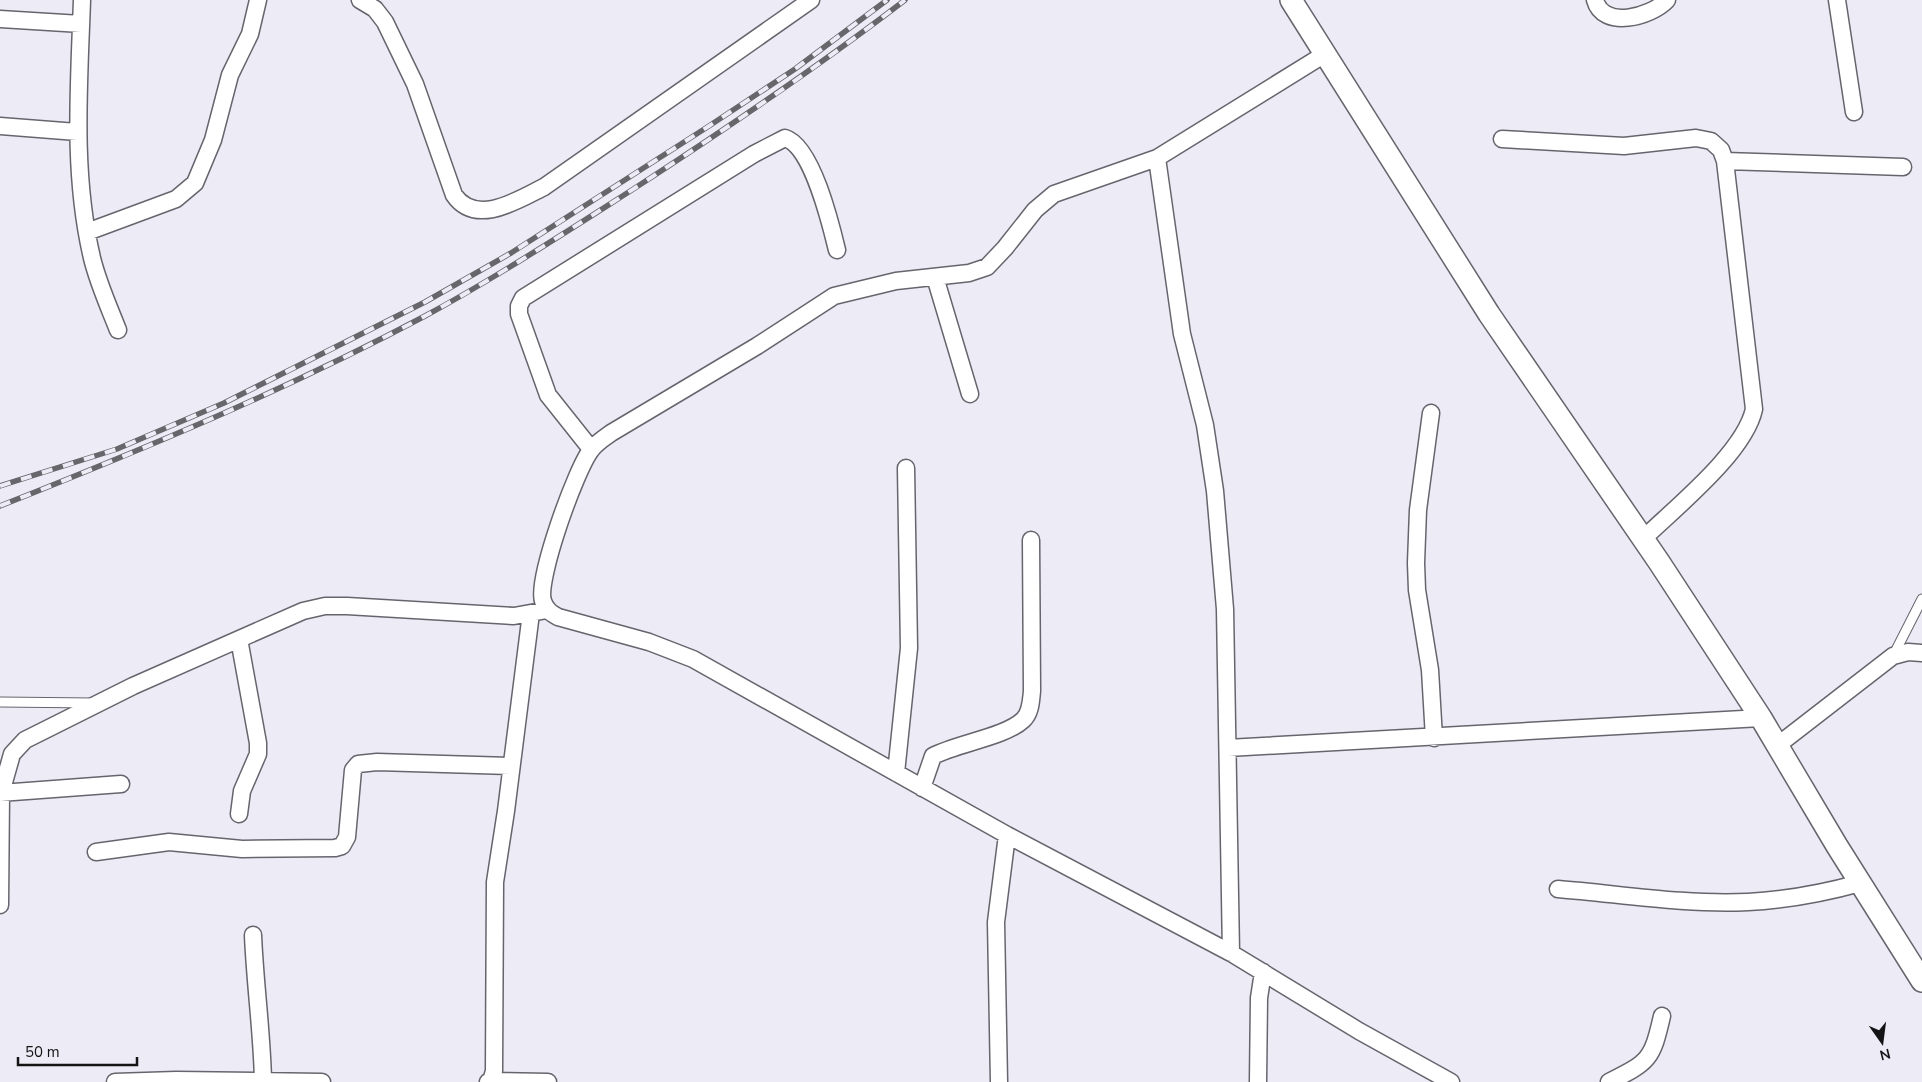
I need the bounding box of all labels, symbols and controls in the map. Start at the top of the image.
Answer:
north arrow [1857,1017,1907,1067]
scale bar [18,1034,136,1066]
text: 50 m [25,1042,60,1062]
text: N [1878,1044,1892,1065]

